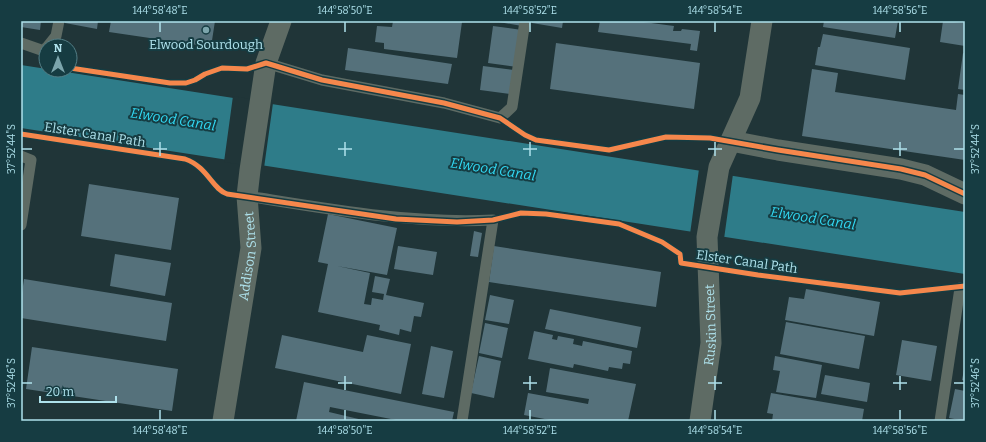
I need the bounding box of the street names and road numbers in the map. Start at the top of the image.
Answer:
street label: Elster Canal Path [43,119,147,150]
street label: Addison Street [236,211,259,302]
street label: Elster Canal Path [695,247,799,276]
street label: Ruskin Street [701,284,719,366]

